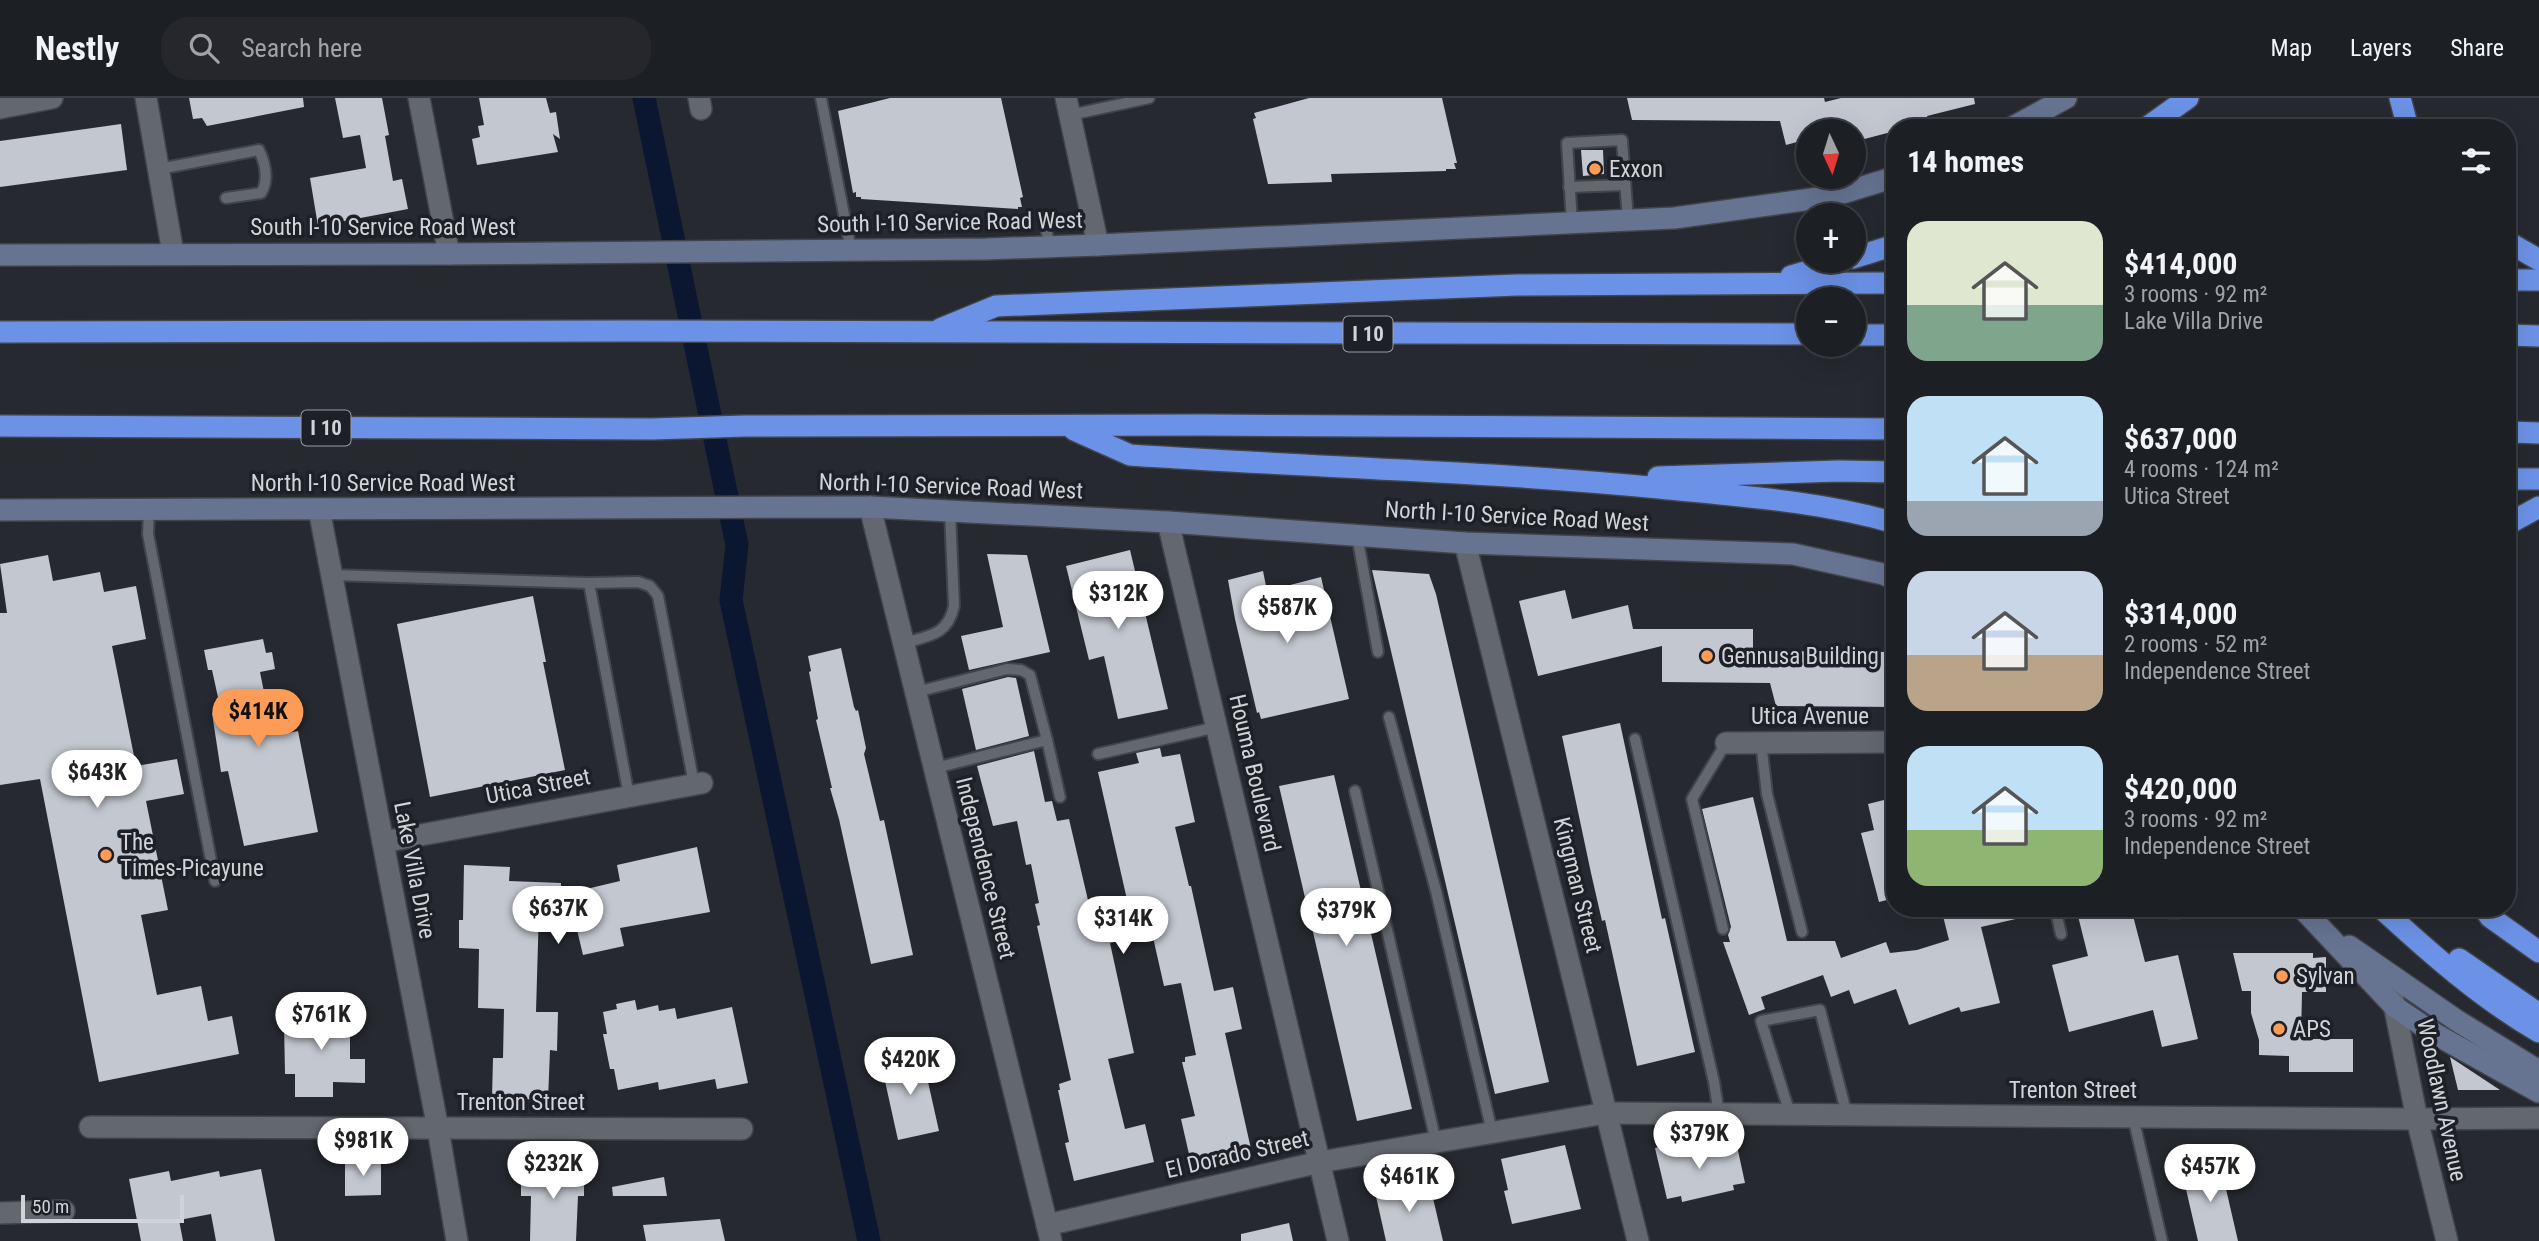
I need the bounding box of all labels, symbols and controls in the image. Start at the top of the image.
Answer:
search box [161,17,651,80]
text: Nestly [35,29,119,68]
icon: search [185,29,223,67]
text: Search here [241,33,362,63]
text: Map [2271,34,2312,62]
text: Layers [2350,34,2412,62]
text: Share [2450,34,2504,62]
north arrow [1796,119,1866,189]
map controls [1796,119,1866,357]
icon: filters [2457,142,2495,180]
text: 14 homes [1907,144,2024,179]
place label: Exxon [1609,156,1663,183]
marker: Exxon [1587,161,1603,177]
button: + [1796,203,1866,273]
street label: South I-10 Service Road West [817,207,1083,238]
street label: South I-10 Service Road West [250,214,516,241]
text: $414,000 [2124,246,2237,281]
icon: home [1963,249,2047,333]
text: 3 rooms · 92 m² [2124,281,2267,308]
button: − [1796,287,1866,357]
text: Lake Villa Drive [2124,308,2263,335]
road number: I 10 [1344,316,1392,352]
road number: I 10 [302,410,350,446]
text: $637,000 [2124,421,2237,456]
icon: home [1963,424,2047,508]
text: 4 rooms · 124 m² [2124,456,2279,483]
street label: North I-10 Service Road West [818,468,1084,505]
street label: North I-10 Service Road West [251,470,515,497]
text: Utica Street [2124,483,2230,510]
street label: North I-10 Service Road West [1384,496,1650,537]
pin: $312K [1069,572,1167,631]
text: $312K [1088,580,1148,607]
pin: $587K [1238,586,1336,645]
text: $587K [1257,594,1317,621]
text: $314,000 [2124,596,2237,631]
icon: home [1963,599,2047,683]
text: 2 rooms · 52 m² [2124,631,2267,658]
place label: Gennusa Building [1721,643,1879,670]
marker: Gennusa Building [1699,648,1715,664]
text: Independence Street [2124,658,2310,685]
pin: $414K [209,690,307,749]
street label: Houma Boulevard [1223,692,1286,854]
text: $414K [228,698,288,725]
street label: Utica Avenue [1751,703,1869,730]
pin: $643K [48,750,146,810]
text: $643K [67,759,127,786]
street label: Utica Street [484,763,593,810]
text: $420,000 [2124,771,2237,806]
street label: Independence Street [950,774,1021,962]
icon: home [1963,774,2047,858]
street label: Lake Villa Drive [388,799,441,941]
text: 3 rooms · 92 m² [2124,806,2267,833]
street label: Kingman Street [1548,814,1607,956]
place label: The Times-Picayune [120,829,264,882]
text: Independence Street [2124,833,2310,860]
marker: The Times-Picayune [98,847,114,863]
pin: $637K [509,886,607,946]
pin: $379K [1297,888,1395,948]
text: $637K [528,895,588,922]
pin: $314K [1074,896,1172,956]
text: $379K [1316,897,1376,924]
text: $314K [1093,905,1153,932]
place label: Sylvan [2296,963,2355,990]
marker: Sylvan [2274,968,2290,984]
pin: $761K [272,992,370,1052]
text: $761K [291,1001,351,1028]
place label: APS [2293,1016,2331,1043]
street label: Woodlawn Avenue [2411,1016,2472,1184]
marker: APS [2271,1021,2287,1037]
pin: $420K [861,1038,959,1097]
text: $420K [880,1046,940,1073]
street label: Trenton Street [2009,1077,2137,1104]
street label: Trenton Street [457,1089,585,1116]
pin: $379K [1650,1112,1748,1171]
pin: $981K [314,1118,412,1178]
text: $379K [1669,1120,1729,1147]
street label: El Dorado Street [1163,1125,1311,1184]
text: $981K [333,1127,393,1154]
pin: $232K [504,1142,602,1201]
pin: $457K [2161,1144,2259,1204]
text: $232K [523,1150,583,1177]
text: $457K [2180,1153,2240,1180]
pin: $461K [1360,1154,1458,1214]
text: $461K [1379,1163,1439,1190]
scale bar [21,1192,184,1224]
text: 50 m [32,1195,69,1218]

